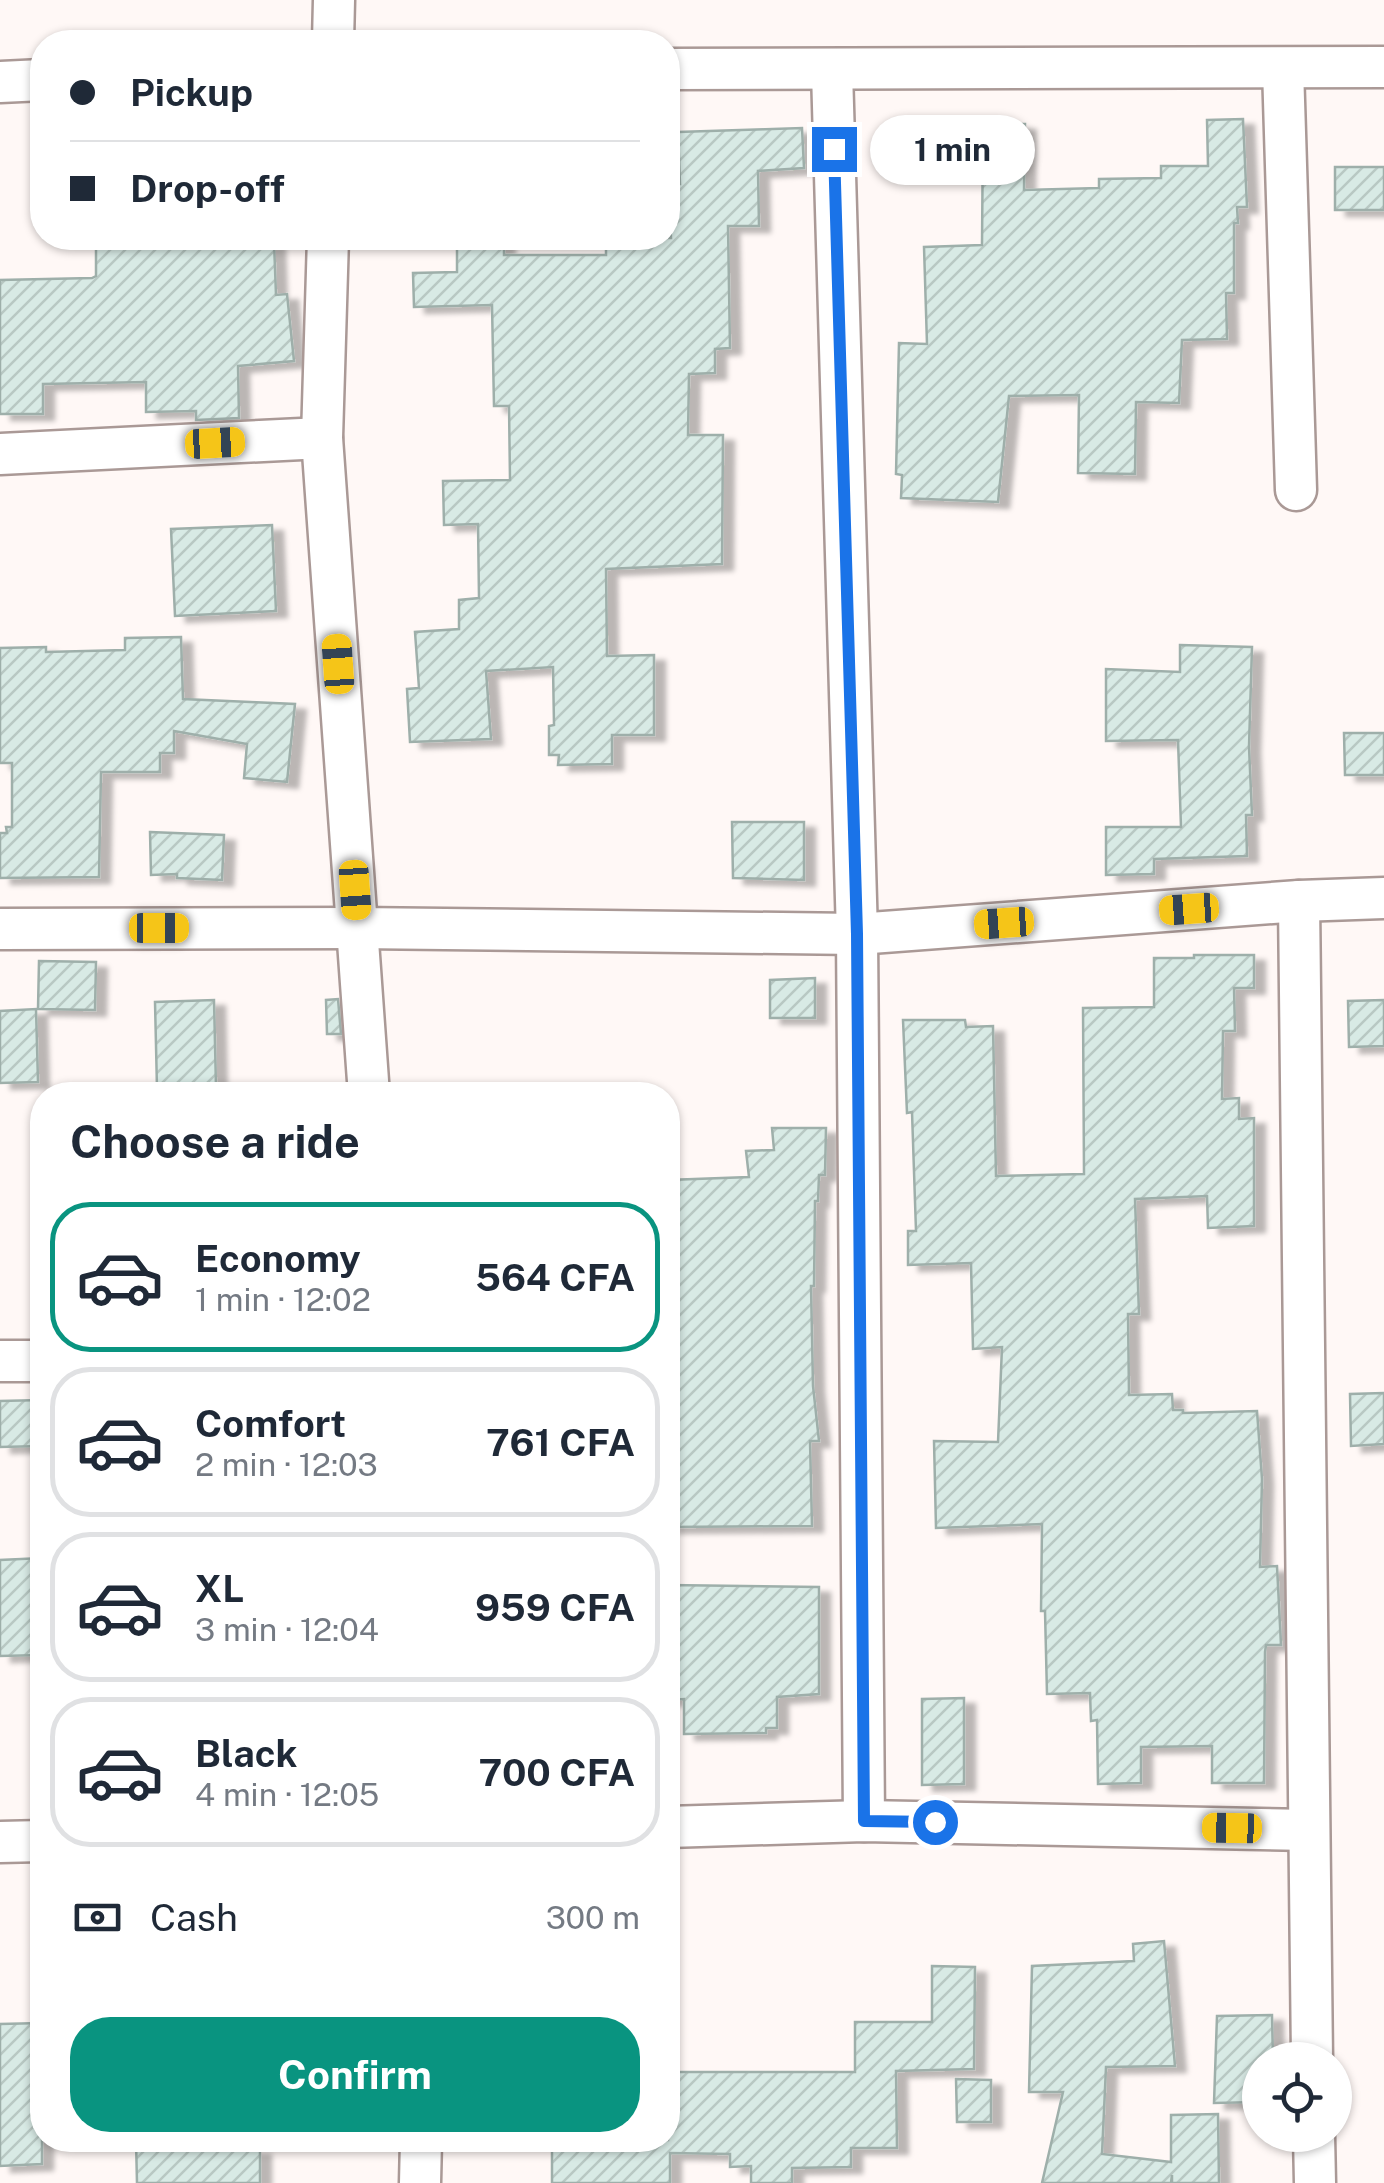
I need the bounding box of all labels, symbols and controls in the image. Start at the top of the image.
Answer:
text: Pickup [130,70,253,115]
callout: 1 min [869,114,1034,184]
route end [812,127,857,172]
text: 1 min [914,131,991,168]
text: Drop-off [130,166,285,211]
car [184,426,246,460]
car [321,633,355,695]
car [338,859,372,921]
car [1158,892,1220,926]
car [973,906,1035,940]
car [129,913,189,943]
text: Choose a ride [70,1115,360,1168]
icon: car [75,1232,165,1322]
text: Economy [195,1236,361,1281]
text: 564 CFA [475,1255,635,1300]
text: 1 min · 12:02 [195,1281,371,1318]
icon: car [75,1397,165,1487]
text: Comfort [195,1401,346,1446]
text: 761 CFA [486,1420,635,1465]
text: 2 min · 12:03 [195,1446,378,1483]
icon: car [75,1562,165,1652]
text: XL [195,1566,244,1611]
text: 959 CFA [475,1585,635,1630]
text: 3 min · 12:04 [195,1611,379,1648]
icon: car [75,1727,165,1817]
text: Black [195,1731,298,1776]
text: 700 CFA [479,1750,635,1795]
text: 4 min · 12:05 [195,1776,379,1813]
route start [913,1800,958,1845]
car [1202,1812,1262,1844]
icon: cash [70,1890,125,1945]
text: Cash [150,1895,238,1940]
text: 300 m [546,1899,640,1936]
button: Confirm [70,2017,640,2132]
map controls [1242,2042,1352,2152]
button: locate [1242,2042,1352,2152]

